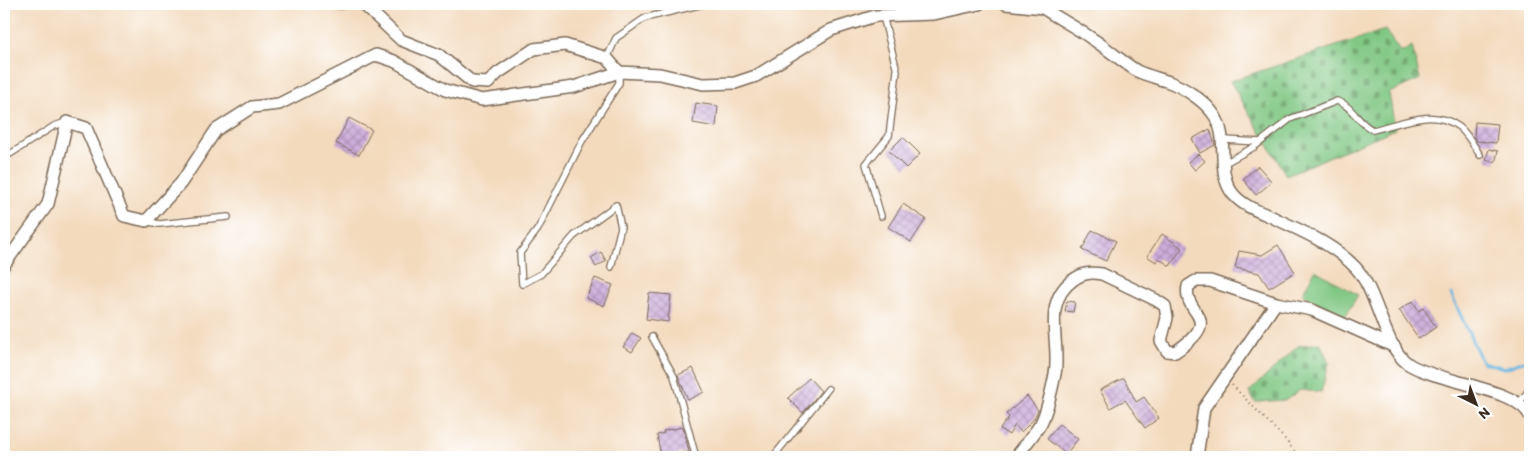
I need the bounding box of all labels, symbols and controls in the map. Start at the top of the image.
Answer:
north arrow [1452,378,1502,428]
text: N [1475,404,1494,423]

